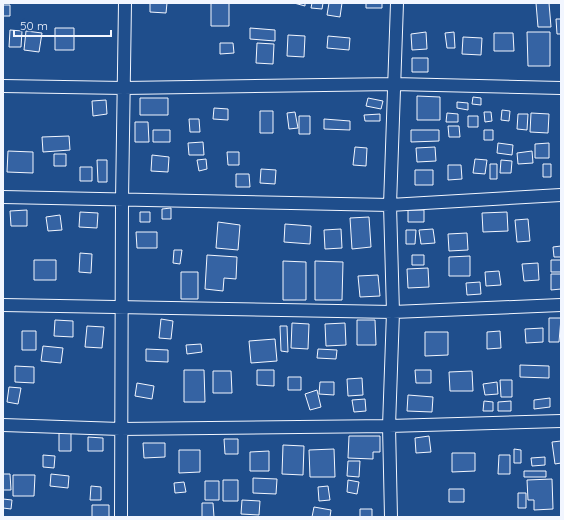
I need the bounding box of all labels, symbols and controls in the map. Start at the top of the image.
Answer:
scale bar [14,12,111,38]
text: 50 m [20,18,48,33]

